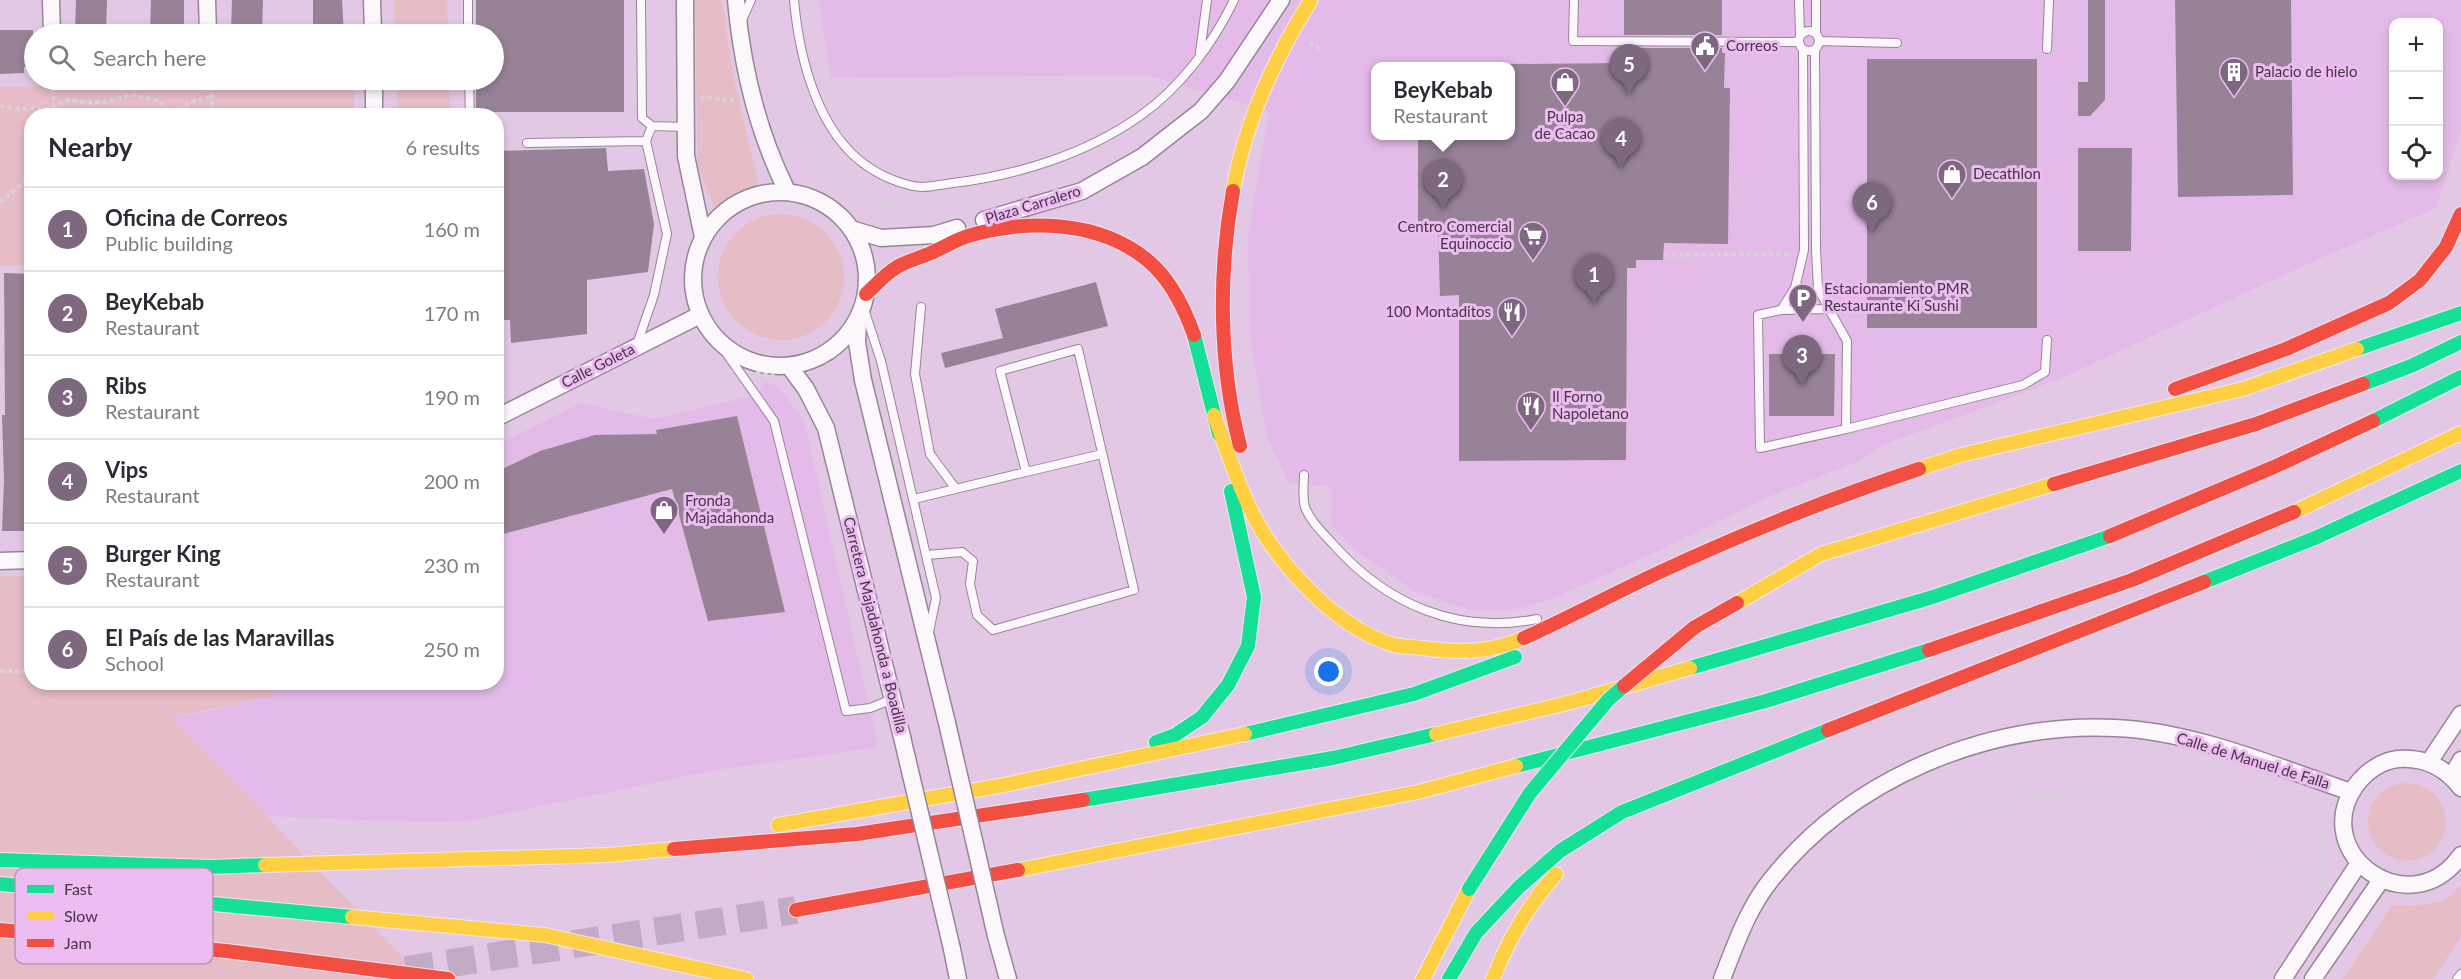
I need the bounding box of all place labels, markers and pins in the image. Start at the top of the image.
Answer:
public building icon: Correos [1689,30,1721,72]
place label: Correos [1726,36,1778,54]
pin: 5 [1610,44,1648,94]
building icon: Palacio de hielo [2218,56,2250,98]
place label: Palacio de hielo [2255,62,2357,80]
shop icon: Pulpa de Cacao [1549,66,1581,108]
place label: Pulpa de Cacao [1535,107,1595,142]
pin: 4 [1602,118,1640,168]
shop icon: Decathlon [1936,158,1968,200]
pin: 2 [1424,160,1462,209]
place label: Decathlon [1973,164,2041,182]
pin: 6 [1852,182,1892,232]
place label: Centro Comercial Equinoccio [1398,217,1512,252]
supermarket icon: Centro Comercial Equinoccio [1517,220,1549,262]
pin: 1 [1574,254,1614,304]
place label: Estacionamiento PMR Restaurante Ki Sushi [1824,279,1970,314]
parking icon: Estacionamiento PMR Restaurante Ki Sushi [1787,282,1819,324]
restaurant icon: 100 Montaditos [1496,296,1528,338]
place label: 100 Montaditos [1385,302,1491,320]
pin: 3 [1782,336,1822,385]
place label: Il Forno Napoletano [1552,387,1629,422]
restaurant icon: Il Forno Napoletano [1515,390,1547,432]
place label: Fronda Majadahonda [685,491,774,526]
shop icon: Fronda Majadahonda [648,494,680,536]

